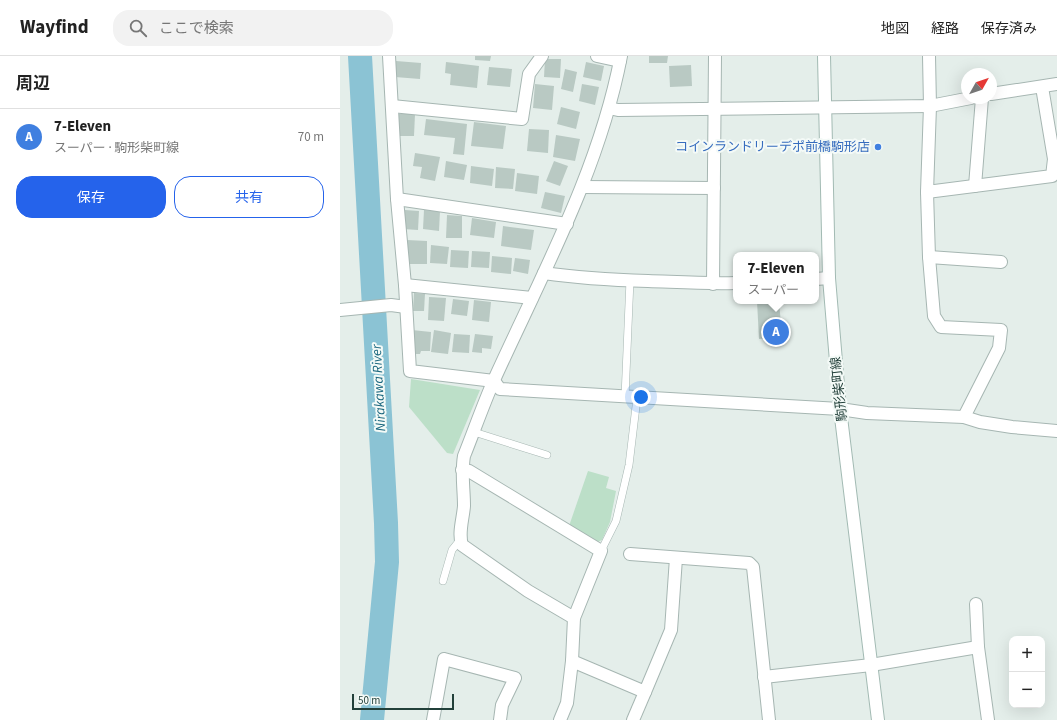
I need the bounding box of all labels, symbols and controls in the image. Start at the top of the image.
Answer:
search box [113,10,393,46]
text: Wayfind [20,14,89,41]
icon: search [127,17,149,39]
text: ここで検索 [159,18,234,39]
text: 地図 [881,19,909,39]
text: 経路 [931,19,959,39]
text: 保存済み [981,19,1037,39]
north arrow [961,68,997,104]
text: 周辺 [16,72,50,96]
text: 7-Eleven [54,116,111,137]
text: A [25,128,33,146]
text: 70 m [298,128,324,146]
place label: コインランドリーデポ前橋駒形店 [675,138,870,156]
text: スーパー · 駒形柴町線 [54,139,179,157]
marker: コインランドリーデポ前橋駒形店 [873,142,883,152]
button: 保存 [16,176,166,218]
button: 共有 [174,176,324,218]
popup [733,252,819,304]
text: 7-Eleven [747,258,805,279]
text: スーパー [747,281,799,299]
pin: A [763,317,789,347]
water label: Nirakawa River [367,343,391,432]
street label: 駒形柴町線 [827,356,851,422]
your location [631,387,651,407]
map controls [1009,636,1045,708]
button: + [1009,636,1045,672]
button: − [1009,672,1045,708]
scale bar [352,692,454,711]
text: 50 m [358,693,380,708]

